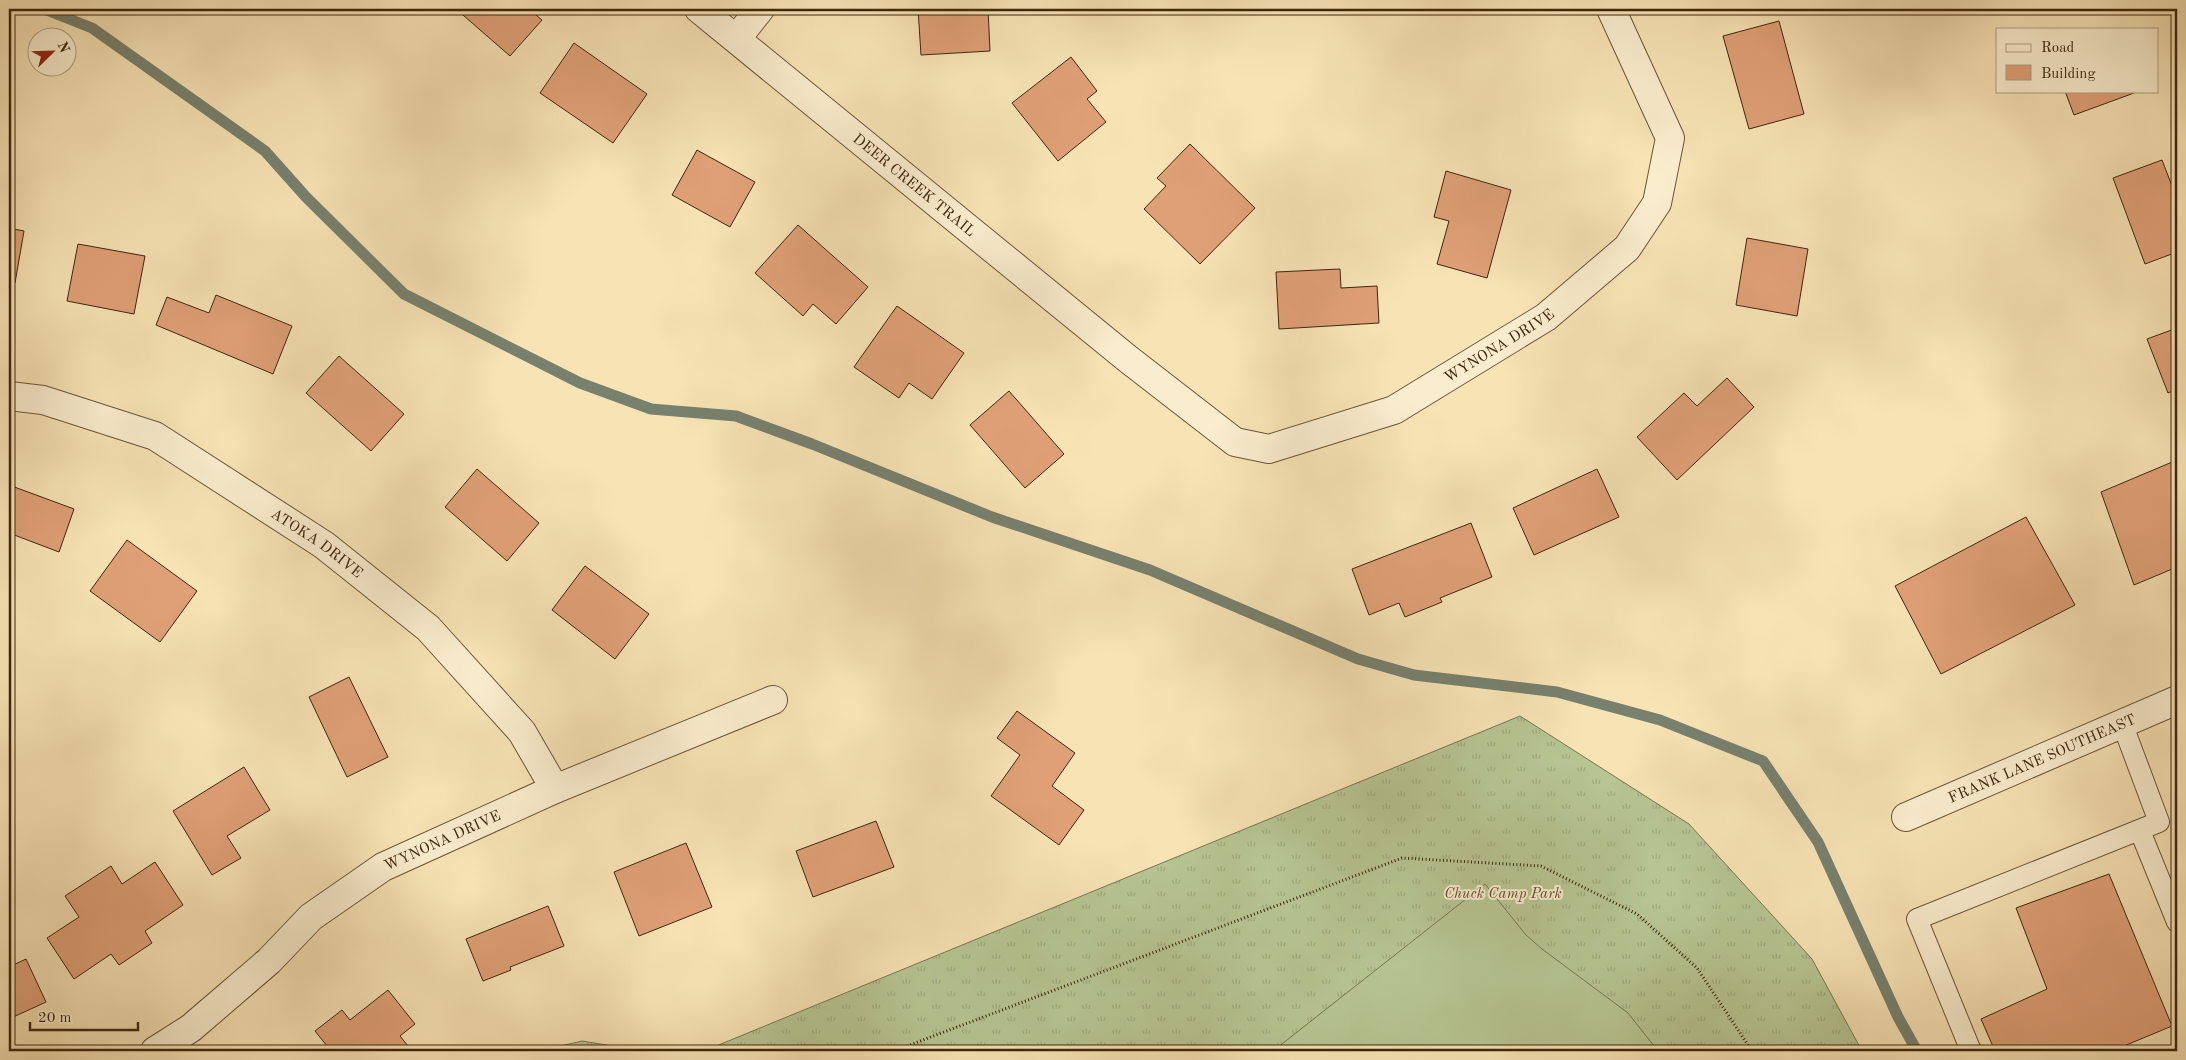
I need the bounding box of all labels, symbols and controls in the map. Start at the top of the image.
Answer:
north arrow [28,28,78,78]
legend [1996,28,2158,92]
text: N [55,40,72,55]
text: Road [2041,41,2075,56]
text: Building [2041,67,2096,82]
street label: DEER CREEK TRAIL [849,132,978,240]
street label: WYNONA DRIVE [1442,307,1558,386]
street label: ATOKA DRIVE [268,507,365,582]
street label: FRANK LANE SOUTHEAST [1946,713,2138,807]
street label: WYNONA DRIVE [382,809,503,874]
park label: Chuck Camp Park [1444,887,1562,902]
scale bar [30,1000,138,1032]
text: 20 m [38,1011,72,1026]

